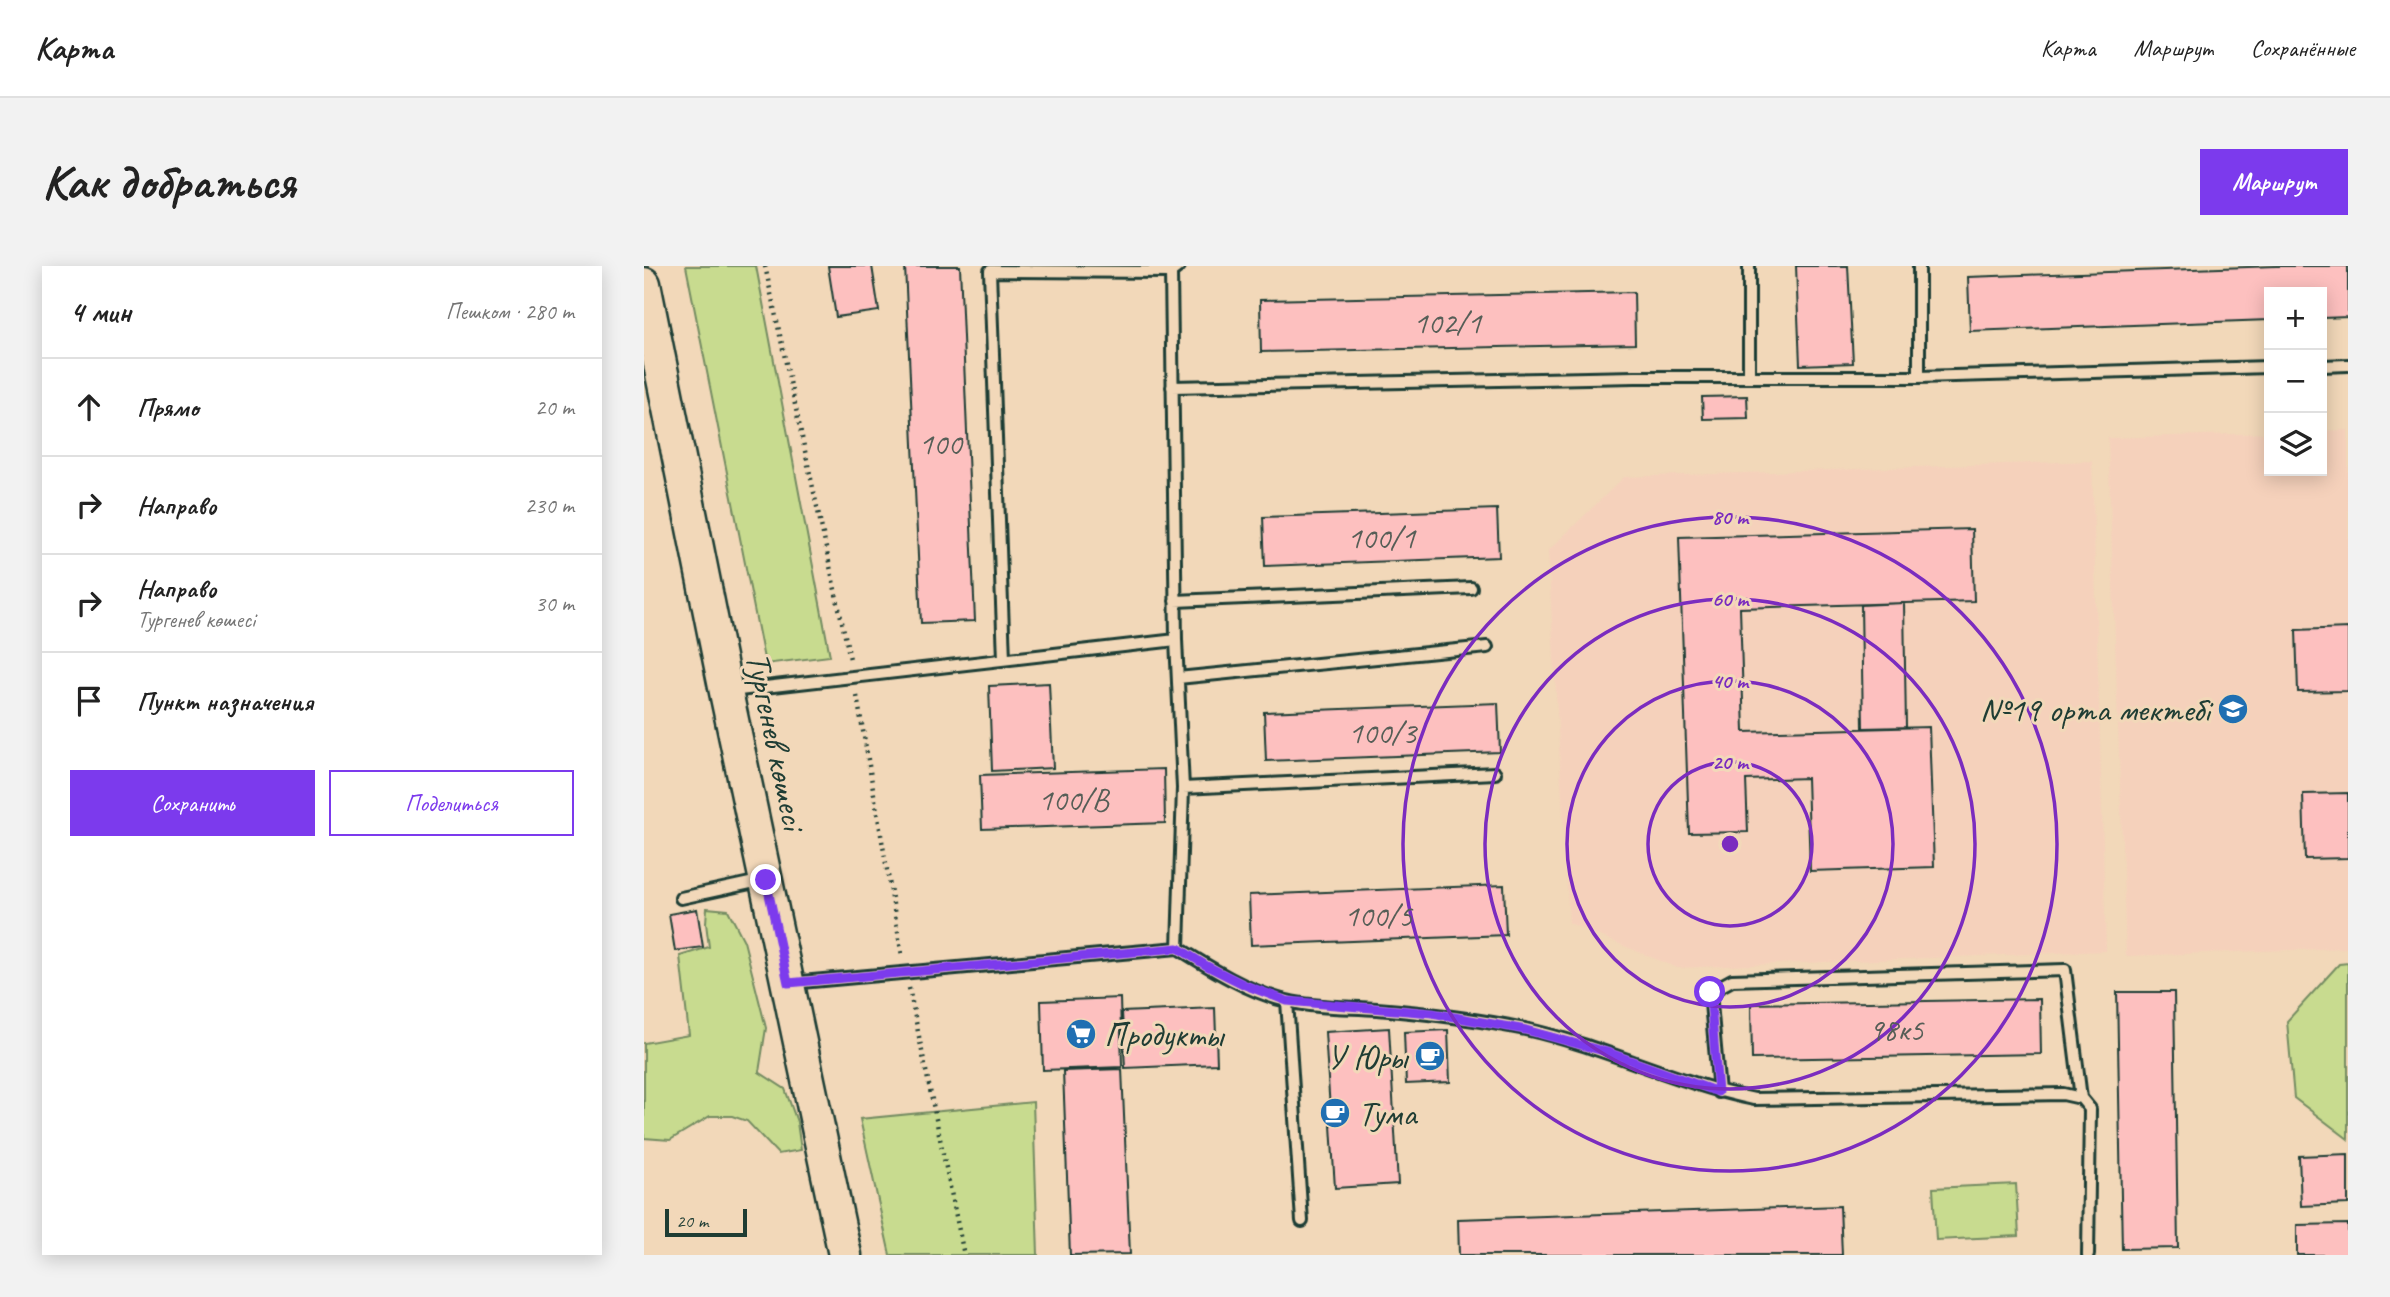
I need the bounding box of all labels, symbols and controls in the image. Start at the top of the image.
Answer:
text: Карта [35,27,114,69]
text: Карта [2041,33,2096,63]
text: Маршрут [2134,33,2213,63]
text: Сохранённые [2251,33,2355,63]
button: Маршрут [2200,149,2348,215]
text: Как добраться [42,151,295,213]
map controls [2264,287,2327,476]
button: + [2264,287,2327,350]
text: 4 мин [70,293,131,331]
text: Пешком · 280 m [446,297,574,326]
house number: 102/1 [1413,302,1483,343]
button: − [2264,350,2327,413]
icon: ahead [70,388,108,426]
text: Прямо [137,391,199,424]
text: 20 m [535,393,574,422]
button: layers [2264,413,2327,476]
house number: 100 [918,423,964,464]
icon: right [70,486,108,524]
text: Направо [137,489,216,522]
text: 230 m [525,491,574,520]
text: 80 m [1712,504,1750,530]
house number: 100/1 [1347,517,1417,558]
text: Направо [137,572,216,605]
icon: right [70,584,108,622]
text: 60 m [1712,586,1750,612]
text: 30 m [535,589,574,618]
text: Тургенев көшесі [137,605,255,634]
street label: Тургенев көшесі [735,648,818,838]
text: 40 m [1712,668,1750,694]
icon: arrive [70,682,108,720]
text: Пункт назначения [137,685,313,718]
place label: №19 орта мектебі [1980,687,2214,732]
school or university icon: №19 орта мектебі [2216,692,2250,726]
house number: 100/3 [1348,712,1419,753]
text: 20 m [1712,749,1750,775]
button: Сохранить [70,770,315,836]
button: Поделиться [329,770,574,836]
house number: 100/В [1038,779,1111,820]
centre of rings [1718,832,1742,856]
route end [750,864,781,895]
house number: 100/5 [1344,895,1414,936]
route start [1694,976,1725,1007]
house number: 98к5 [1868,1009,1925,1050]
place label: Продукты [1104,1012,1225,1057]
supermarket icon: Продукты [1064,1017,1098,1051]
place label: У Юры [1326,1034,1410,1079]
cafe icon: У Юры [1413,1039,1447,1073]
place label: Тума [1358,1091,1418,1136]
cafe icon: Тума [1318,1096,1352,1130]
scale bar [665,1206,747,1238]
text: 20 m [676,1209,708,1233]

